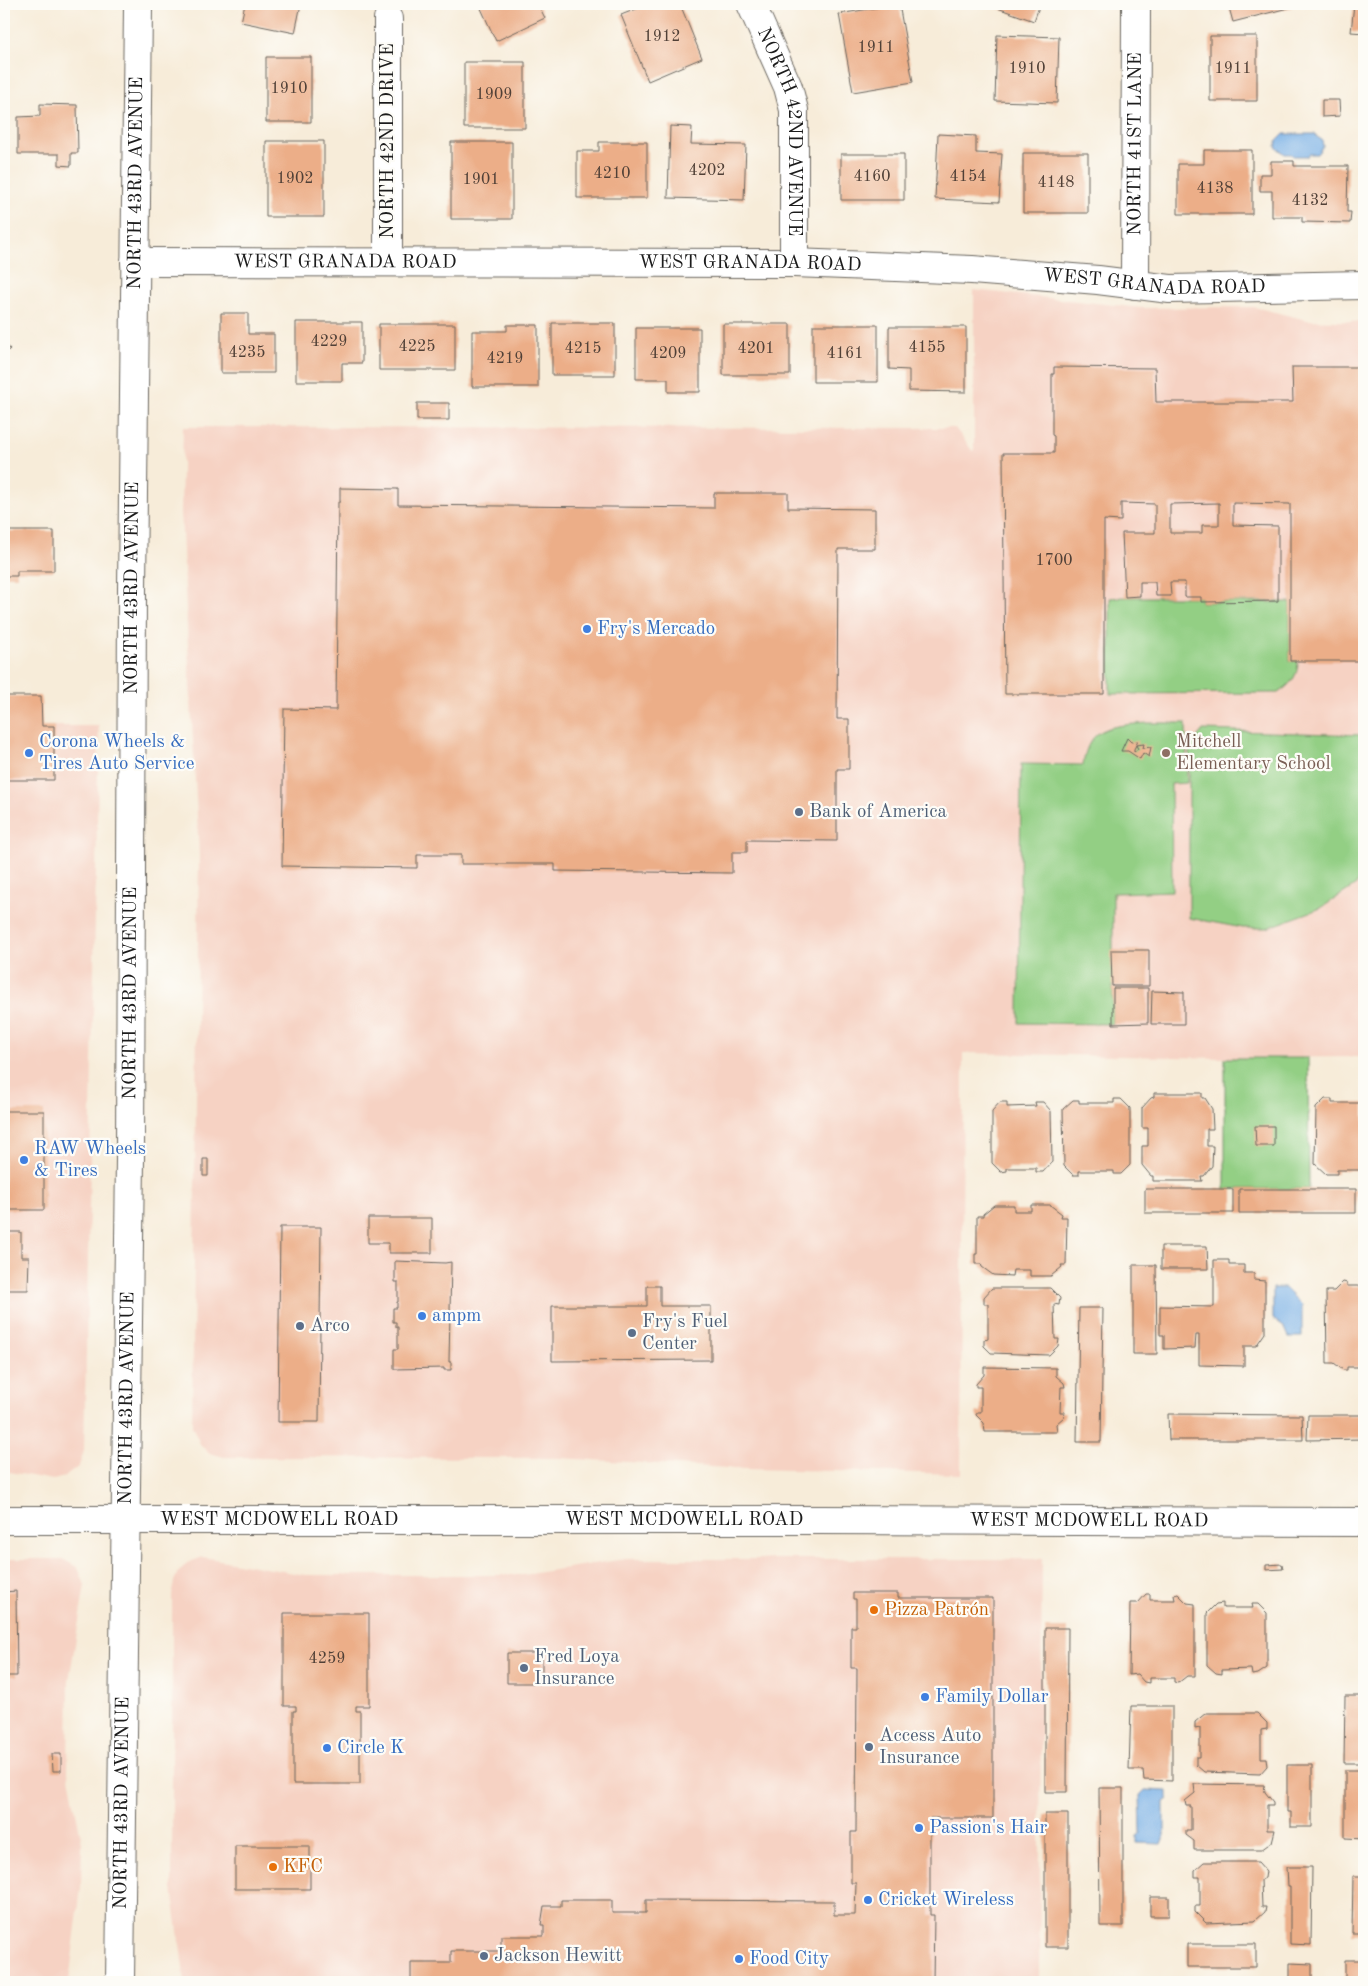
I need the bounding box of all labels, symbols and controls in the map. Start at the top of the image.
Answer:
street label: NORTH 42ND AVENUE [753,25,804,236]
house number: 1912 [643,29,681,45]
house number: 1911 [857,40,895,56]
street label: NORTH 42ND DRIVE [379,43,398,239]
street label: NORTH 41ST LANE [1126,52,1145,236]
house number: 1910 [1008,61,1046,77]
house number: 1911 [1214,61,1252,77]
street label: NORTH 43RD AVENUE [126,76,147,290]
house number: 1910 [270,81,308,97]
house number: 1909 [475,87,513,103]
house number: 4202 [688,163,726,179]
house number: 4210 [593,166,631,182]
house number: 4160 [853,169,891,185]
house number: 4154 [949,169,987,185]
house number: 1902 [276,171,314,187]
house number: 1901 [462,172,500,188]
house number: 4148 [1037,175,1075,191]
house number: 4138 [1196,181,1234,197]
house number: 4132 [1291,193,1329,209]
street label: WEST GRANADA ROAD [233,253,457,272]
street label: WEST GRANADA ROAD [638,253,862,275]
street label: WEST GRANADA ROAD [1042,266,1266,299]
house number: 4229 [310,334,348,350]
house number: 4225 [398,339,436,355]
house number: 4155 [908,340,946,356]
house number: 4215 [564,341,602,357]
house number: 4201 [737,341,775,357]
house number: 4235 [228,345,266,361]
house number: 4209 [649,346,687,362]
house number: 4161 [826,346,864,362]
house number: 4219 [486,351,524,367]
street label: NORTH 43RD AVENUE [122,481,143,695]
house number: 1700 [1035,553,1073,569]
place label: Fry's Mercado [597,620,715,639]
marker: Fry's Mercado [581,623,593,635]
place label: Corona Wheels & Tires Auto Service [39,733,194,774]
place label: Mitchell Elementary School [1176,733,1331,774]
marker: Corona Wheels & Tires Auto Service [23,747,35,759]
marker: Mitchell Elementary School [1160,747,1172,759]
place label: Bank of America [809,803,948,822]
marker: Bank of America [793,806,805,818]
street label: NORTH 43RD AVENUE [121,886,140,1100]
place label: RAW Wheels & Tires [34,1140,146,1181]
marker: RAW Wheels & Tires [18,1154,30,1166]
street label: NORTH 43RD AVENUE [116,1291,138,1505]
place label: ampm [432,1307,481,1326]
marker: ampm [416,1310,428,1322]
place label: Fry's Fuel Center [642,1313,728,1354]
place label: Arco [310,1317,350,1336]
marker: Arco [294,1320,306,1332]
marker: Fry's Fuel Center [626,1327,638,1339]
street label: WEST MCDOWELL ROAD [160,1511,398,1530]
street label: WEST MCDOWELL ROAD [565,1511,803,1530]
street label: WEST MCDOWELL ROAD [970,1511,1208,1531]
place label: Pizza Patrón [884,1601,989,1620]
marker: Pizza Patrón [868,1604,880,1616]
place label: Fred Loya Insurance [534,1648,620,1689]
house number: 4259 [308,1651,346,1667]
marker: Fred Loya Insurance [518,1662,530,1674]
place label: Family Dollar [935,1688,1049,1707]
marker: Family Dollar [919,1691,931,1703]
street label: NORTH 43RD AVENUE [111,1696,133,1910]
place label: Access Auto Insurance [879,1727,981,1768]
place label: Circle K [337,1739,405,1758]
marker: Access Auto Insurance [863,1741,875,1753]
marker: Circle K [321,1742,333,1754]
place label: Passion's Hair [929,1819,1047,1838]
marker: Passion's Hair [913,1822,925,1834]
place label: KFC [283,1858,323,1877]
marker: KFC [267,1861,279,1873]
place label: Cricket Wireless [878,1891,1014,1910]
marker: Cricket Wireless [862,1894,874,1906]
place label: Jackson Hewitt [494,1947,622,1966]
marker: Jackson Hewitt [478,1950,490,1962]
place label: Food City [749,1950,829,1969]
marker: Food City [733,1953,745,1965]

